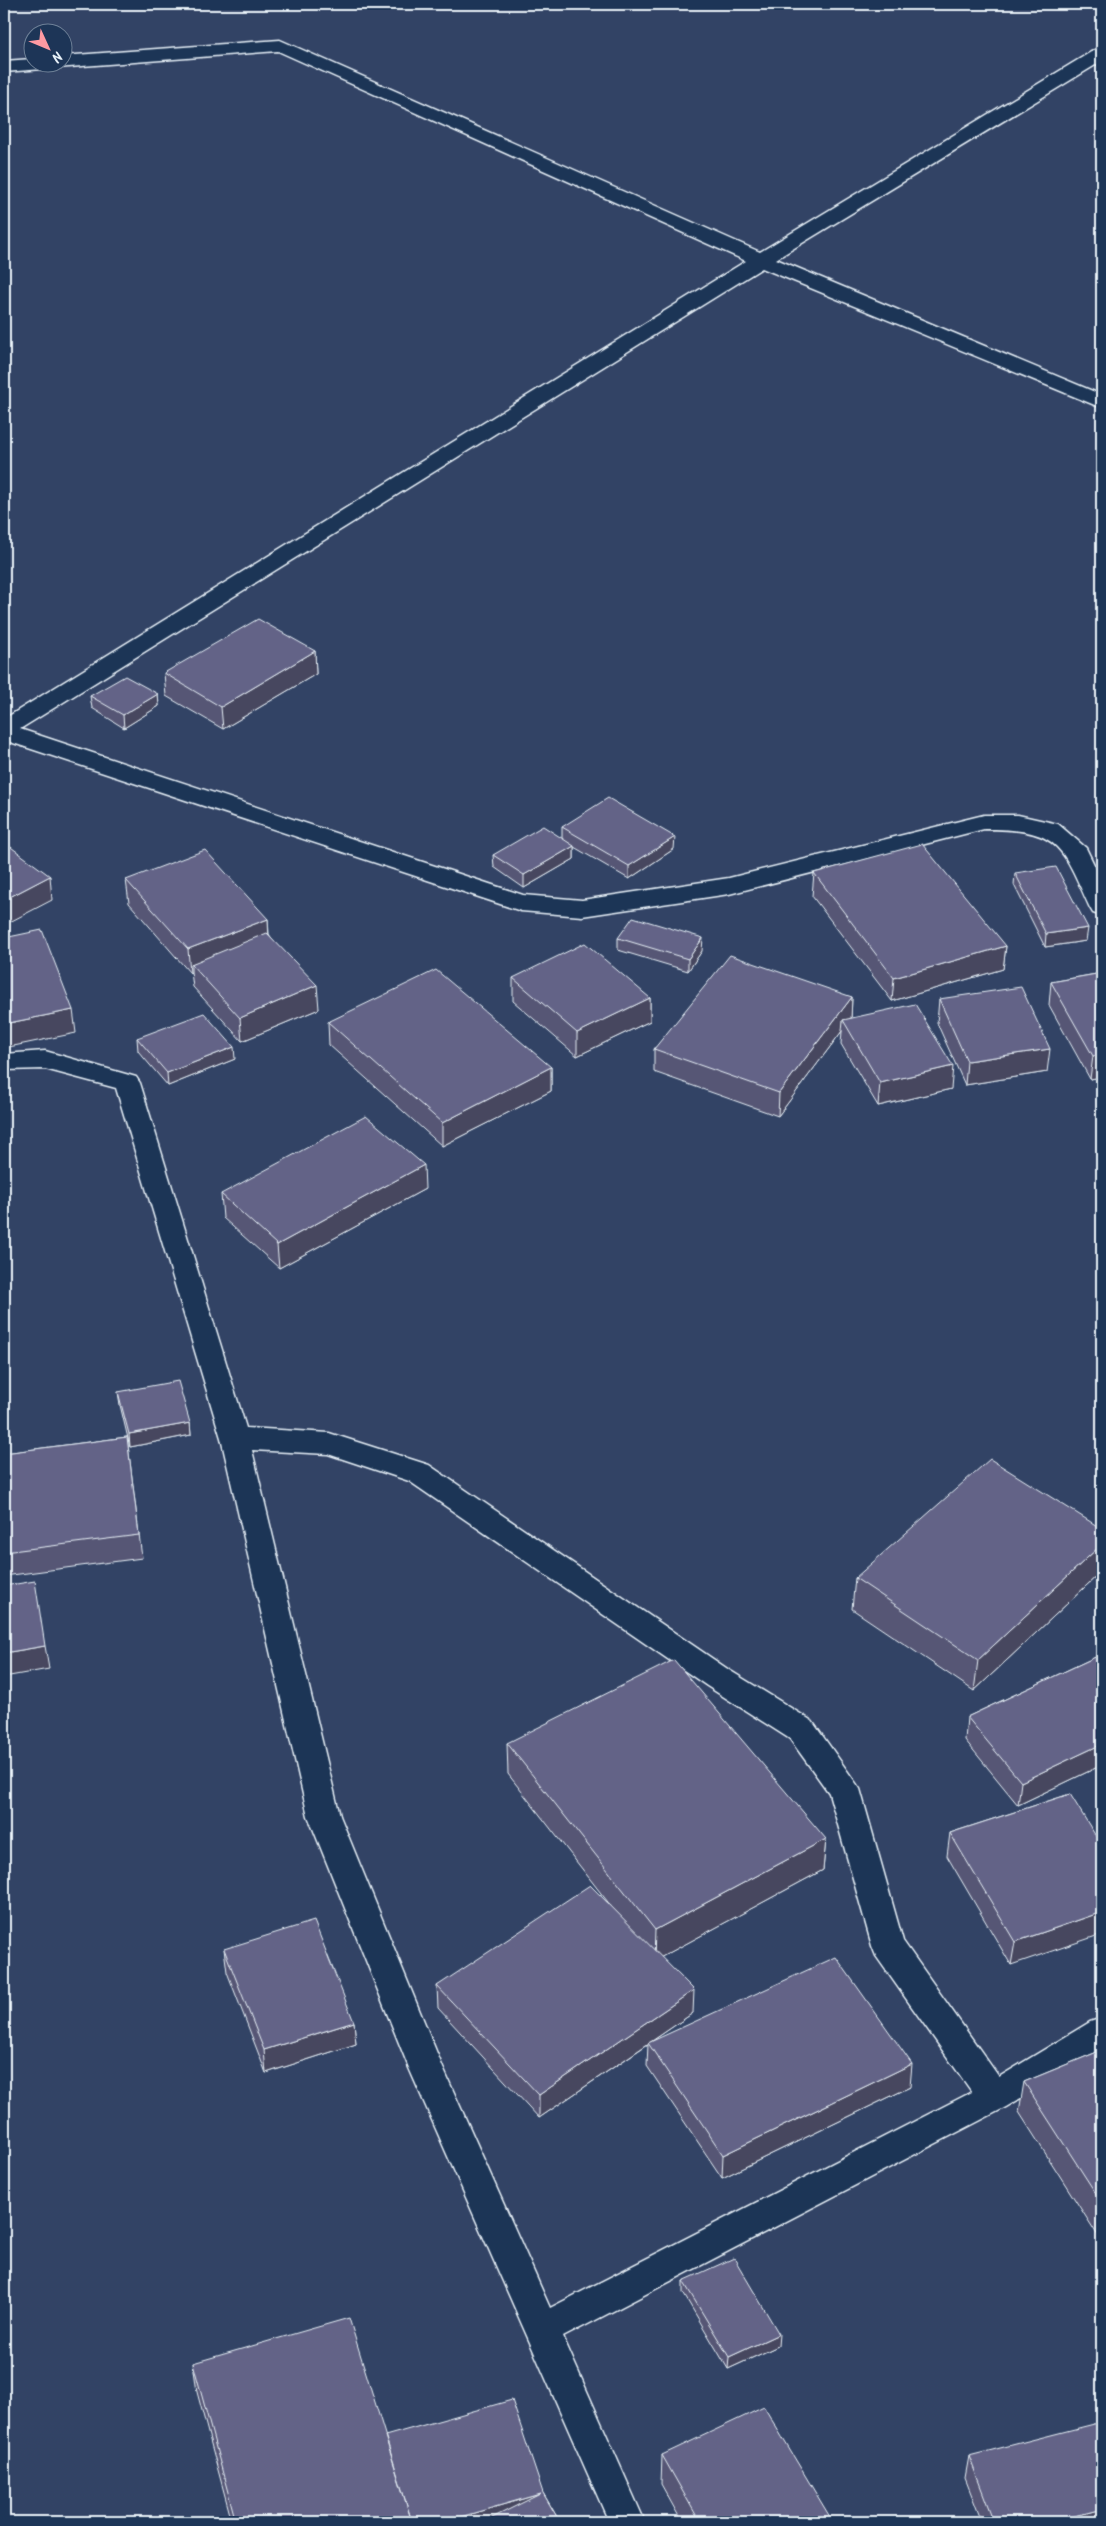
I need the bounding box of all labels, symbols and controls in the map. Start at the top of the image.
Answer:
north arrow [22,22,72,72]
text: N [46,46,68,67]

